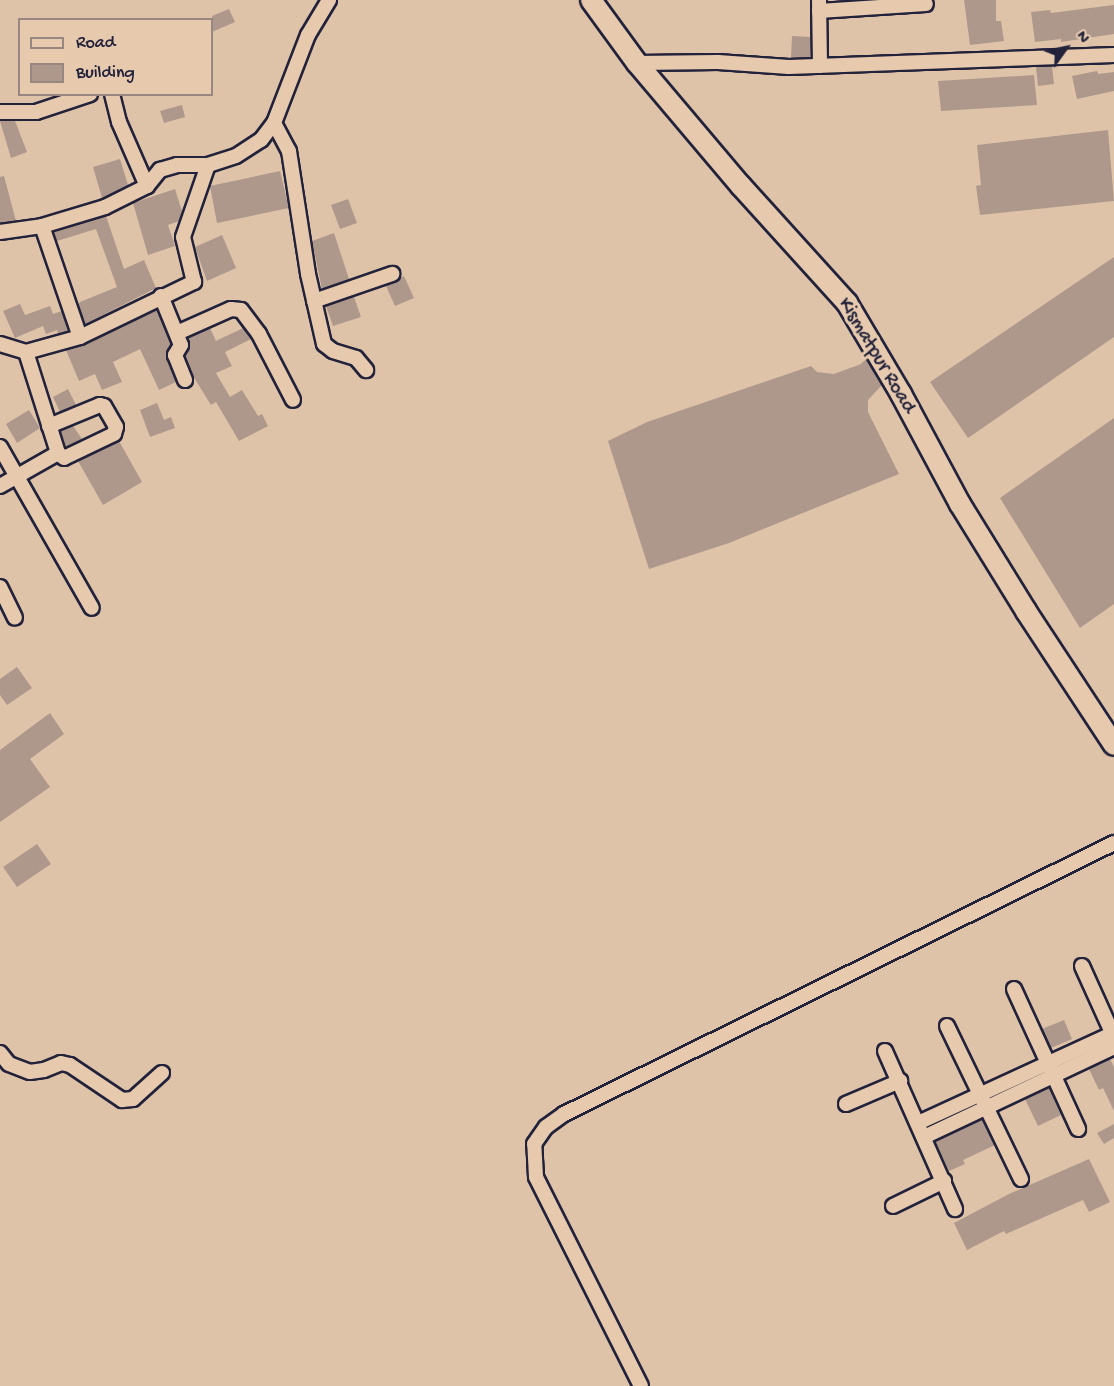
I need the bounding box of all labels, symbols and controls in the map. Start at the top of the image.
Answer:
legend [18,18,213,96]
north arrow [1036,18,1096,78]
text: N [1071,28,1092,47]
text: Road [76,33,115,54]
text: Building [76,63,135,84]
street label: Kismatpur Road [832,294,920,418]

